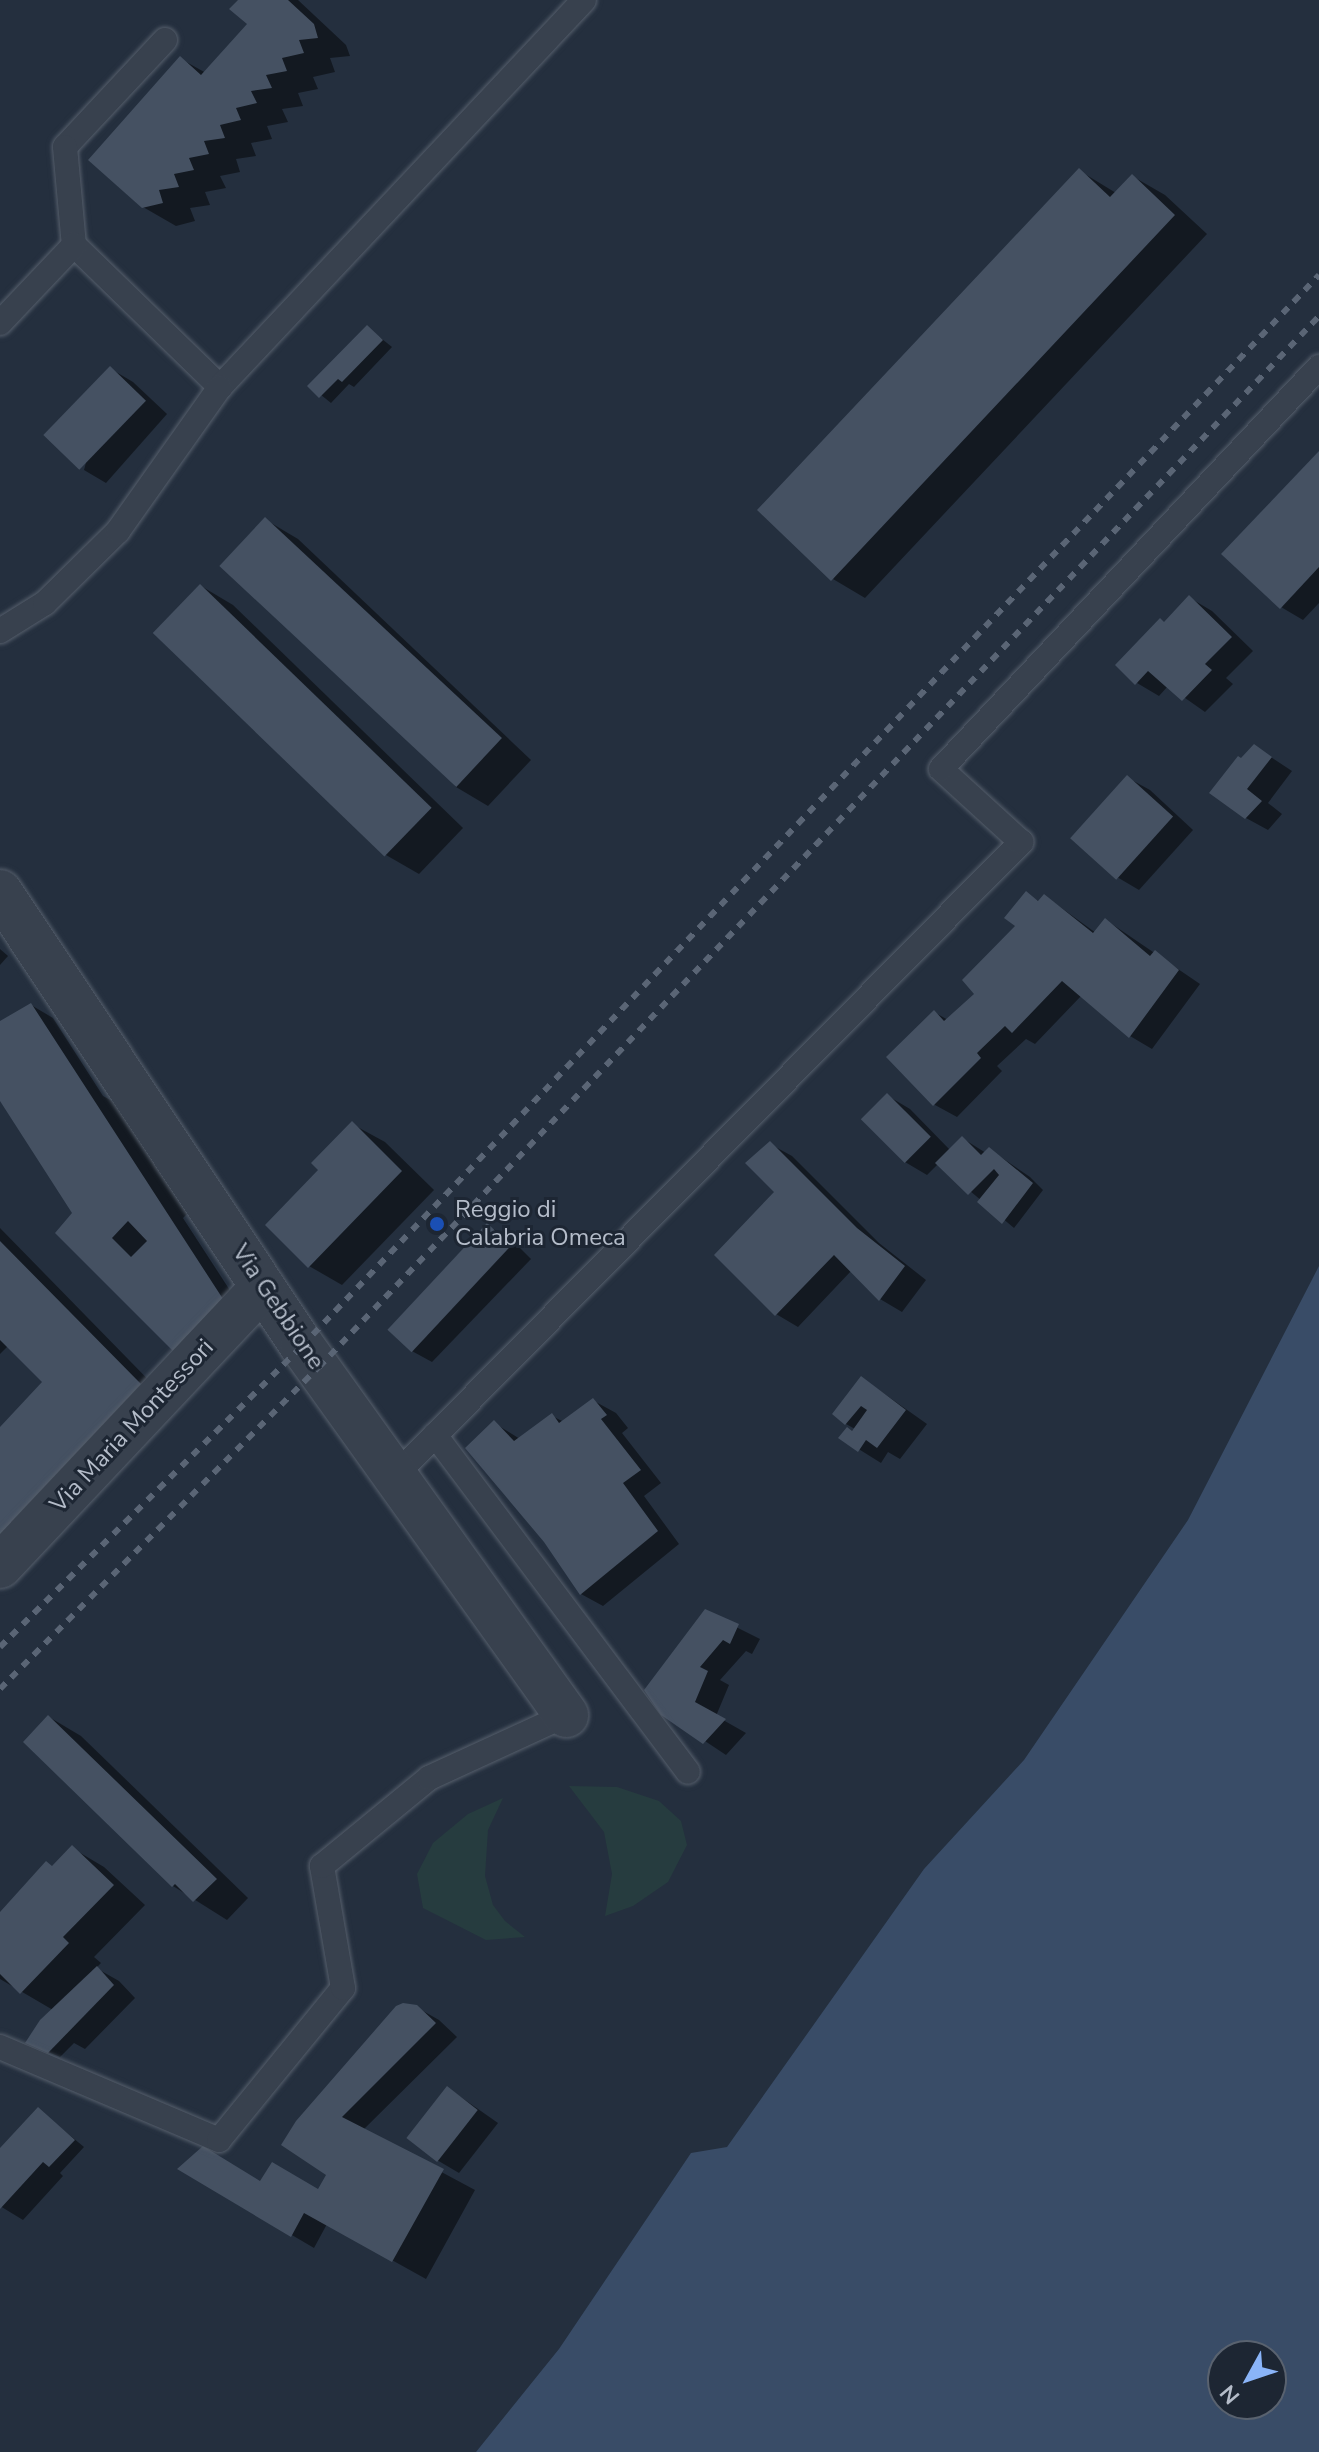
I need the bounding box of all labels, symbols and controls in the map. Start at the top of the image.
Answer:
place label: Reggio di Calabria Omeca [455,1196,626,1252]
marker: Reggio di Calabria Omeca [426,1213,448,1235]
street label: Via Gebbione [226,1239,330,1375]
street label: Via Maria Montessori [44,1333,220,1519]
north arrow [1207,2340,1287,2420]
text: N [1213,2378,1247,2410]

